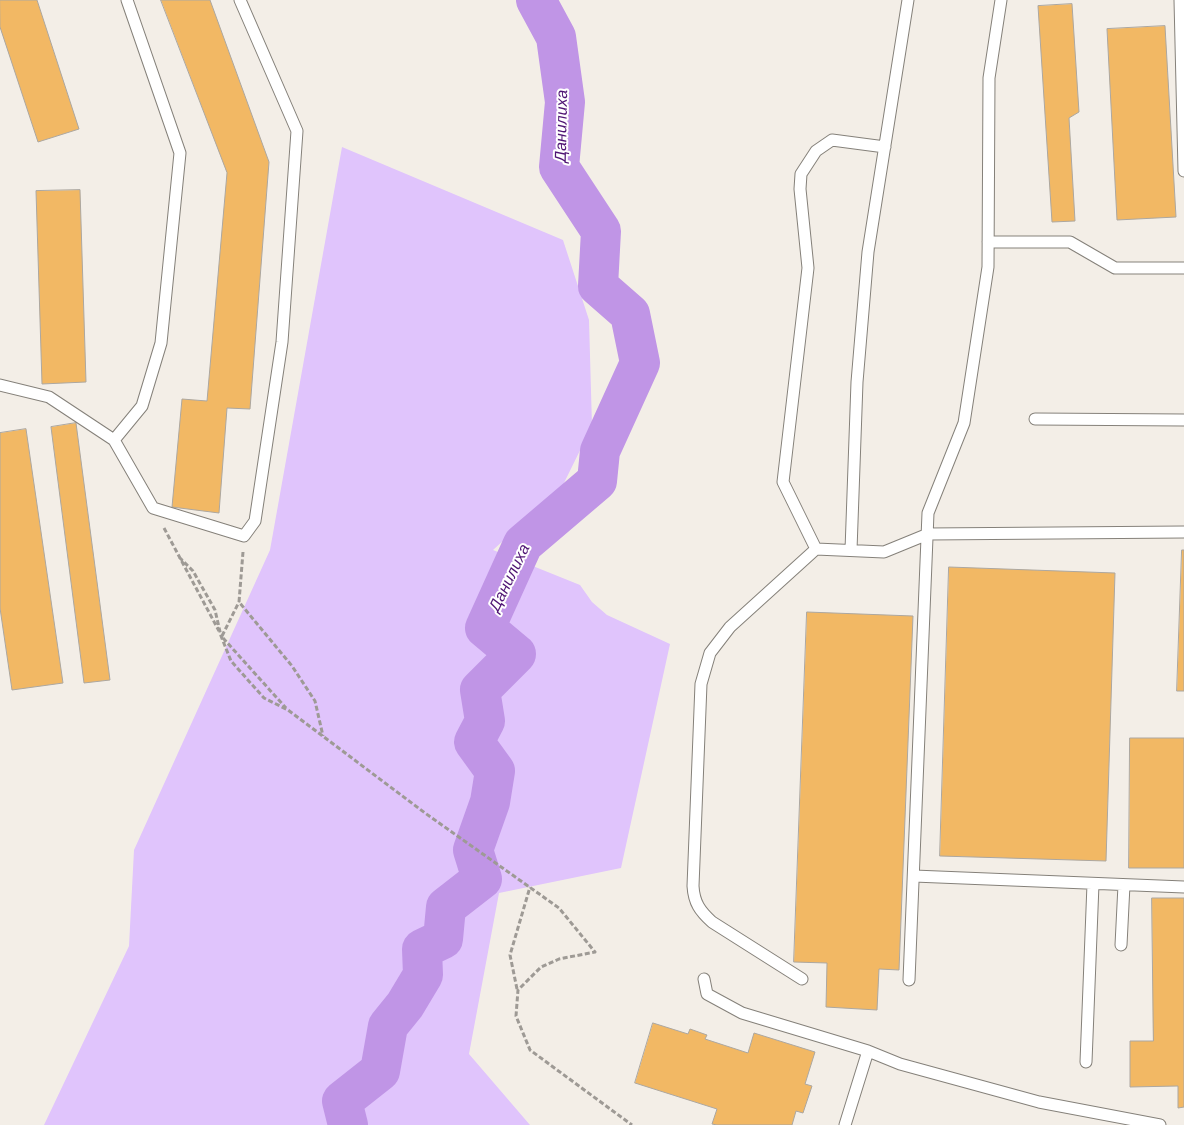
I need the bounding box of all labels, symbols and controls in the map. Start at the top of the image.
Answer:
water label: Данилиха [552,90,572,162]
water label: Данилиха [485,541,535,615]

